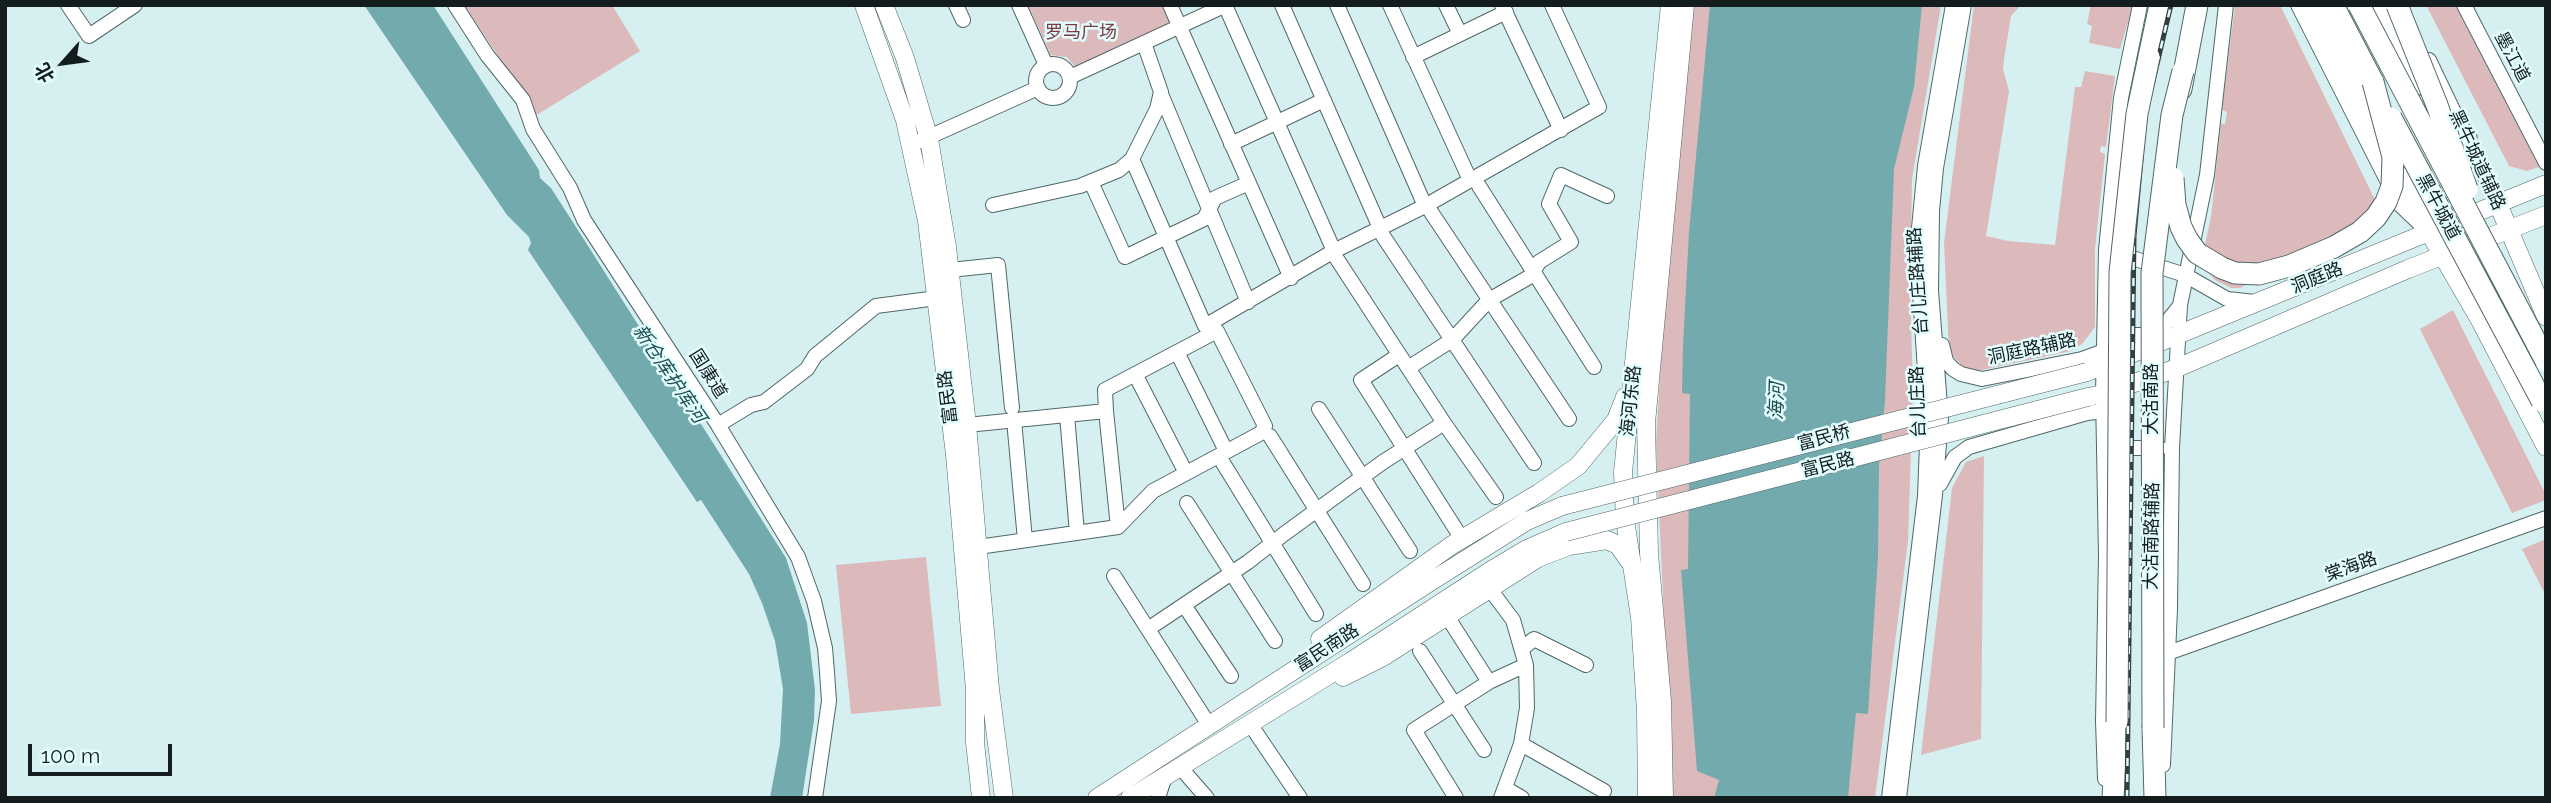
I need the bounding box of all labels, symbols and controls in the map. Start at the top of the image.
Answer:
park label: 罗马广场 [1045,22,1117,44]
north arrow [28,28,98,98]
street label: 墨江道 [2490,28,2534,86]
text: 北 [30,59,59,86]
street label: 黑牛城道辅路 [2444,106,2510,214]
street label: 黑牛城道 [2412,170,2464,244]
street label: 台儿庄路辅路 [1903,226,1933,336]
street label: 洞庭路 [2288,258,2346,298]
water label: 新仓库护库河 [628,320,710,428]
street label: 洞庭路辅路 [1986,329,2078,369]
street label: 国康道 [685,345,731,403]
street label: 大沽南路 [2141,363,2163,435]
street label: 海河东路 [1616,364,1646,438]
street label: 台儿庄路 [1906,366,1930,438]
street label: 富民路 [934,369,962,425]
water label: 海河 [1765,382,1789,420]
street label: 富民桥 [1795,421,1853,455]
street label: 富民路 [1799,448,1857,482]
street label: 大沽南路辅路 [2140,482,2164,590]
street label: 棠海路 [2322,548,2380,586]
street label: 富民南路 [1291,619,1363,677]
scale bar [32,730,175,774]
text: 100 m [41,743,100,768]

